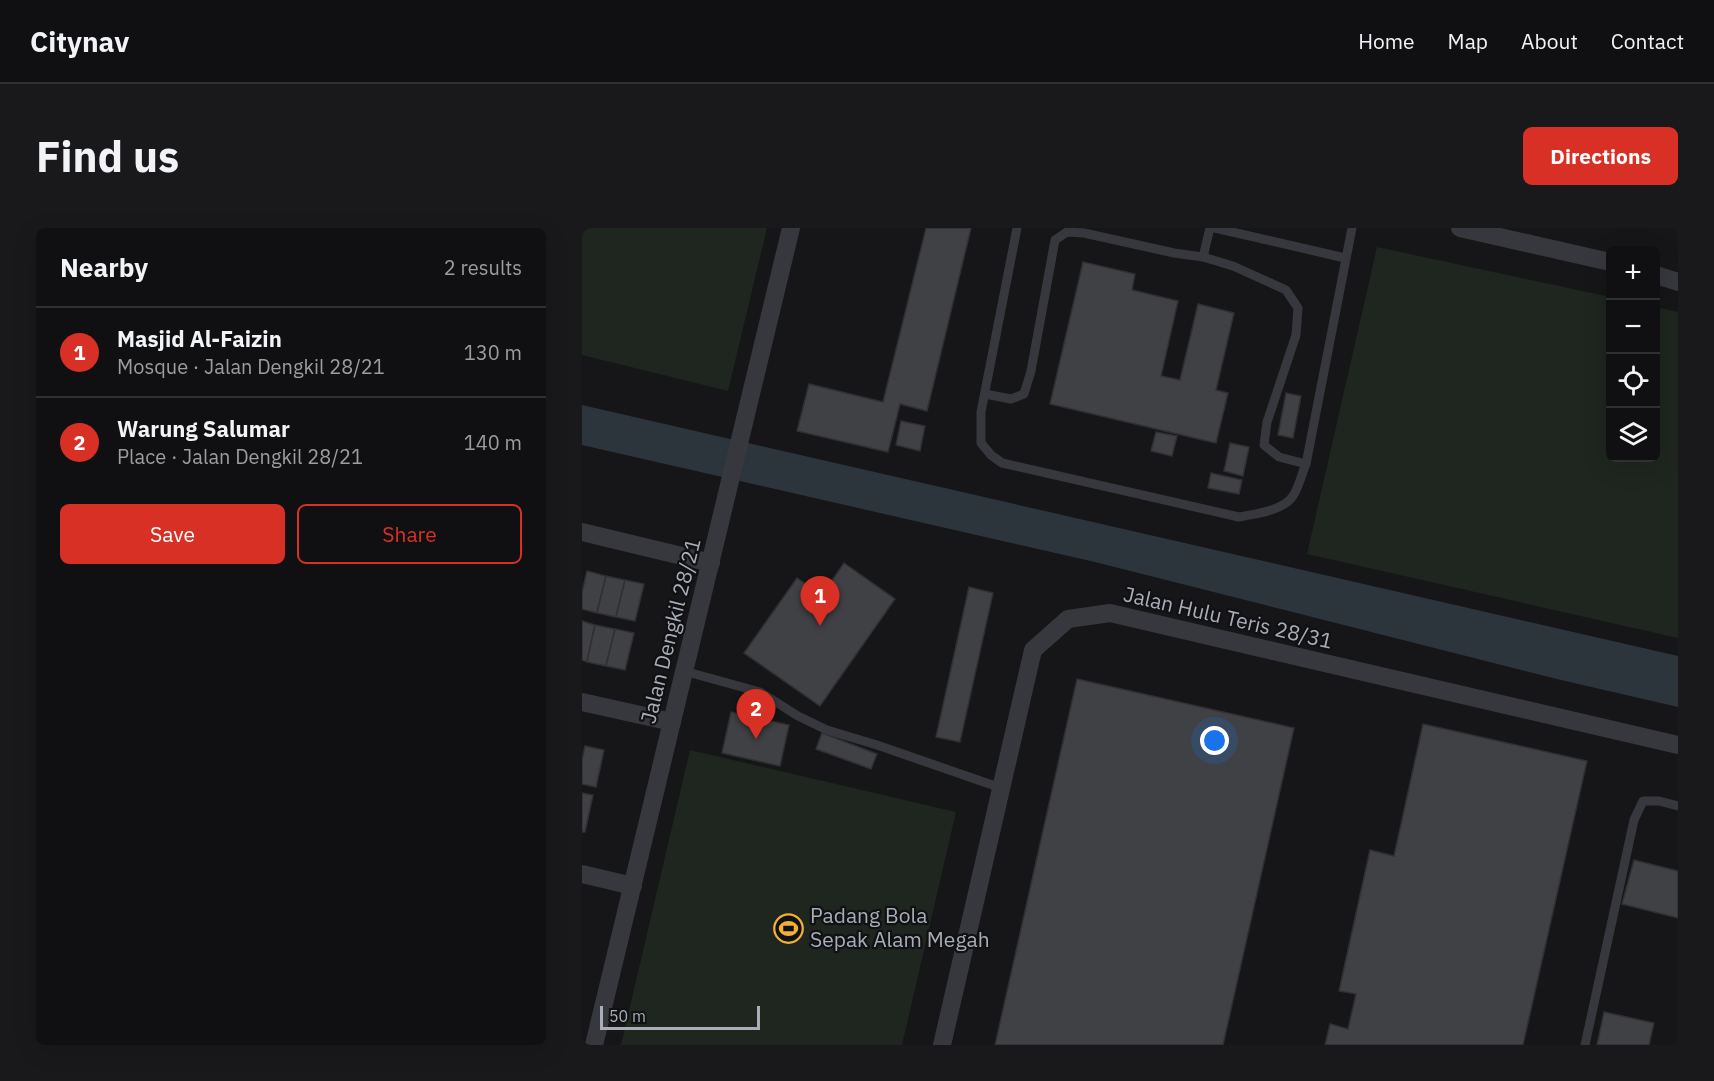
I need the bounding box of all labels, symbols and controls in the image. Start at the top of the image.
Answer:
text: Citynav [30,23,129,60]
text: Home [1358,27,1415,55]
text: Map [1448,27,1488,55]
text: About [1521,27,1578,55]
text: Contact [1611,27,1684,55]
button: Directions [1523,127,1678,185]
text: Find us [36,129,179,184]
map controls [1606,246,1660,462]
button: + [1606,246,1660,300]
text: Nearby [60,250,148,284]
text: 2 results [444,254,522,281]
button: − [1606,300,1660,354]
text: Masjid Al-Faizin [117,324,282,353]
text: 1 [74,339,86,366]
text: 130 m [464,339,522,366]
text: Mosque · Jalan Dengkil 28/21 [117,353,385,380]
button: locate [1606,354,1660,408]
button: layers [1606,408,1660,462]
text: Warung Salumar [117,414,290,443]
text: 2 [74,429,86,456]
text: 140 m [464,429,522,456]
text: Place · Jalan Dengkil 28/21 [117,443,363,470]
button: Save [60,504,285,564]
button: Share [297,504,522,564]
street label: Jalan Dengkil 28/21 [633,535,707,726]
pin: 1 [800,576,840,626]
street label: Jalan Hulu Teris 28/31 [1121,579,1336,655]
pin: 2 [736,690,776,739]
your location [1200,726,1229,755]
place label: Padang Bola Sepak Alam Megah [810,901,990,953]
sports icon: Padang Bola Sepak Alam Megah [773,912,805,944]
scale bar [600,1003,760,1030]
text: 50 m [609,1006,646,1026]

